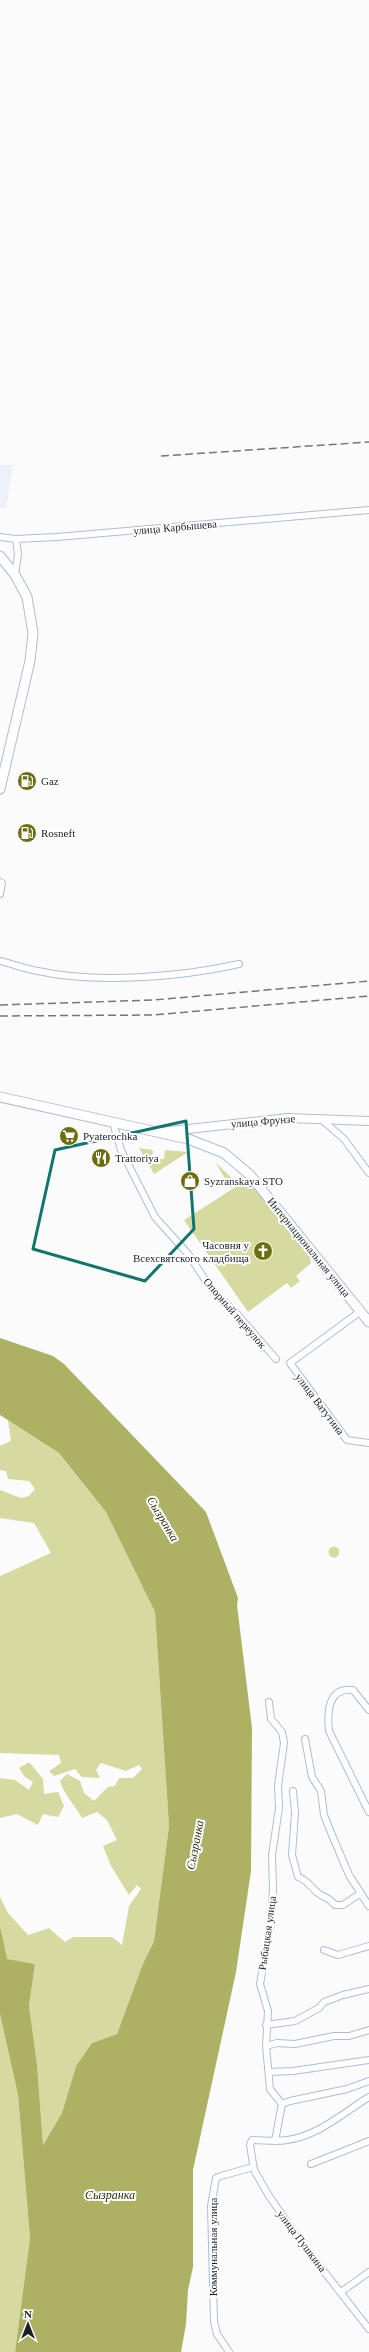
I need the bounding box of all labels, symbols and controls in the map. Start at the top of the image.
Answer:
street label: улица Карбышева [133,517,217,537]
fuel station icon: Gaz [16,770,38,792]
place label: Gaz [41,775,59,787]
fuel station icon: Rosneft [16,822,38,844]
place label: Rosneft [41,827,75,839]
street label: улица Фрунзе [230,1112,296,1130]
supermarket icon: Pyaterochka [58,1125,80,1147]
place label: Pyaterochka [83,1130,137,1142]
restaurant icon: Trattoriya [90,1147,112,1169]
place label: Trattoriya [115,1152,159,1164]
shop icon: Syzranskaya STO [179,1170,201,1192]
place label: Syzranskaya STO [204,1175,283,1187]
street label: Интернациональная улица [265,1195,353,1299]
place label: Часовня у Всехсвятского кладбища [133,1239,249,1264]
church icon: Часовня у Всехсвятского кладбища [252,1240,274,1262]
street label: Опорный переулок [201,1275,269,1351]
street label: улица Ватутина [293,1371,347,1437]
water label: Сызранка [144,1494,182,1544]
water label: Сызранка [183,1819,207,1871]
street label: Рыбацкая улица [256,1895,278,1971]
water label: Сызранка [85,2188,135,2202]
street label: Коммунальная улица [207,2198,219,2296]
street label: улица Пушкина [275,2208,329,2274]
north arrow [8,2304,48,2344]
text: N [24,2308,32,2320]

